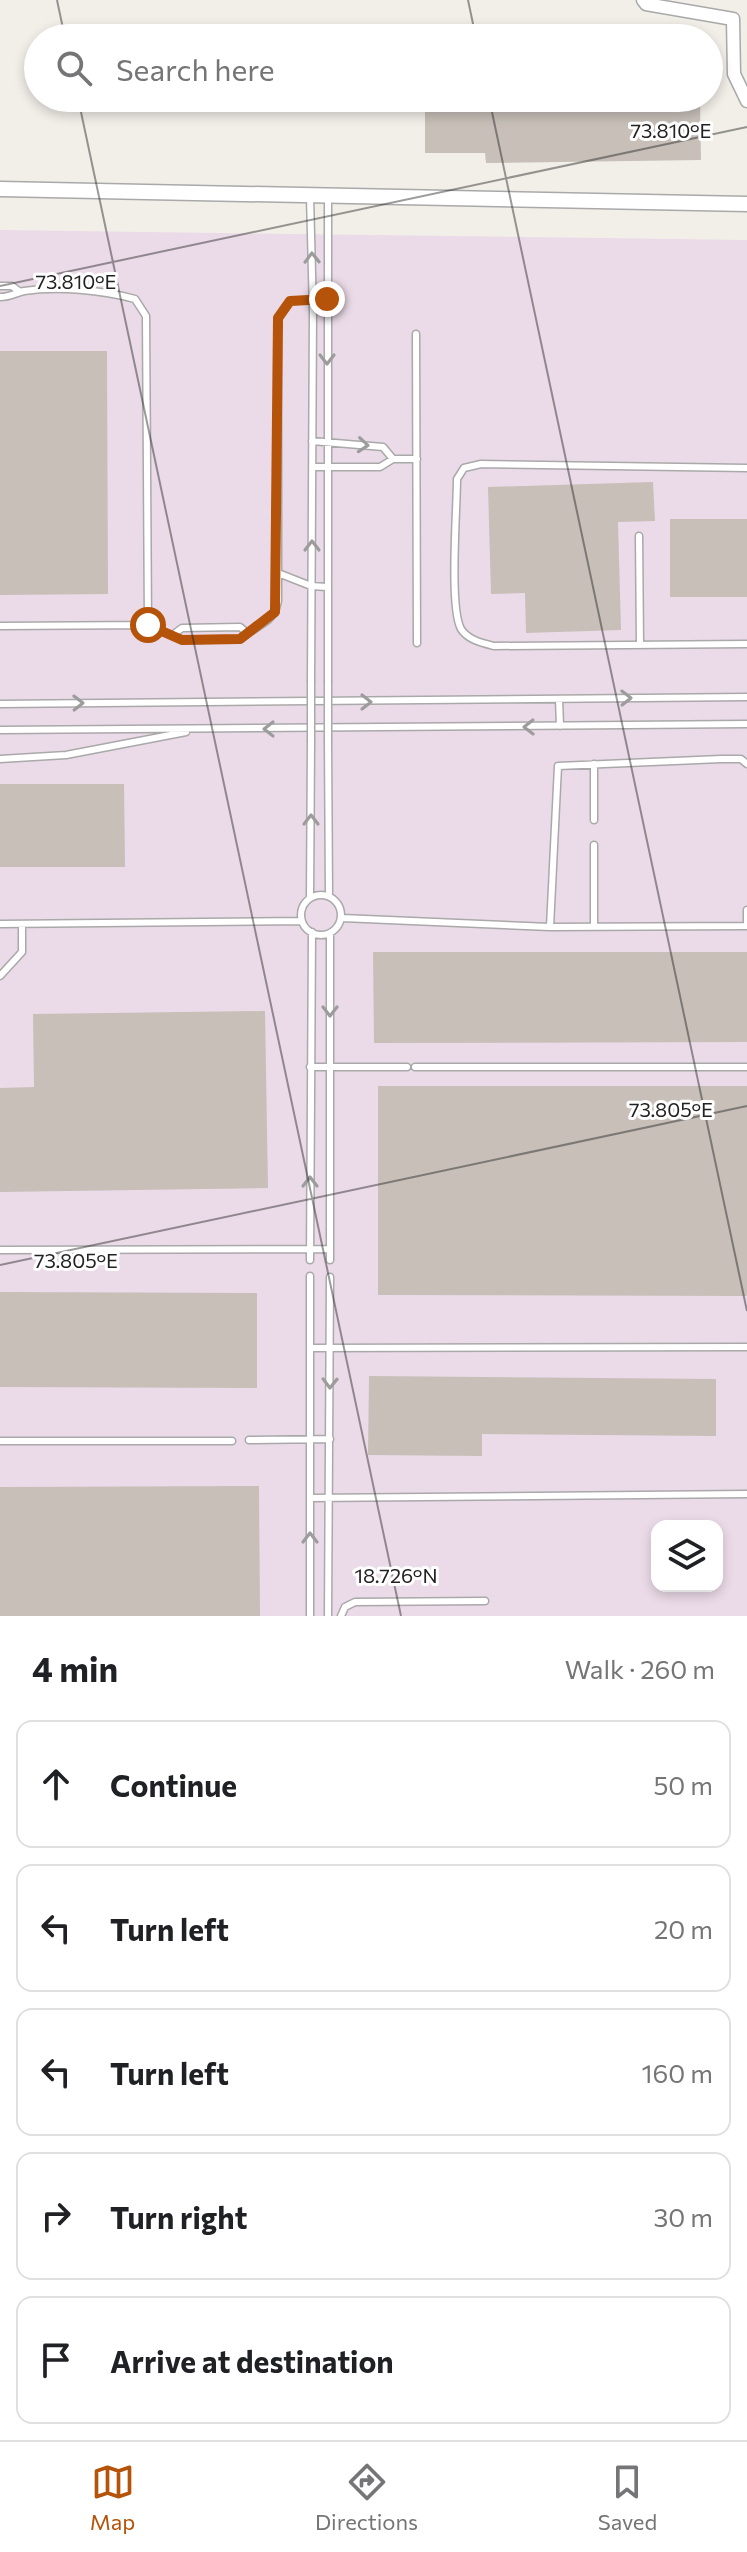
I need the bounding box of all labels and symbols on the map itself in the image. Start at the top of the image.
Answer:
text: 73.810°E [631,118,711,142]
one-way arrow [303,251,321,264]
text: 73.810°E [36,269,116,293]
route end [309,281,345,317]
one-way arrow [318,353,336,366]
one-way arrow [357,436,370,453]
one-way arrow [303,539,320,552]
route start [130,607,166,643]
one-way arrow [620,689,633,707]
one-way arrow [360,693,373,711]
one-way arrow [72,694,85,712]
one-way arrow [522,718,535,735]
one-way arrow [262,720,275,738]
one-way arrow [302,813,320,826]
one-way arrow [321,1005,339,1018]
text: 73.805°E [629,1097,713,1121]
one-way arrow [301,1175,319,1188]
text: 73.805°E [34,1248,118,1272]
one-way arrow [321,1377,339,1390]
one-way arrow [301,1531,319,1544]
text: 18.726°N [354,1563,438,1587]

